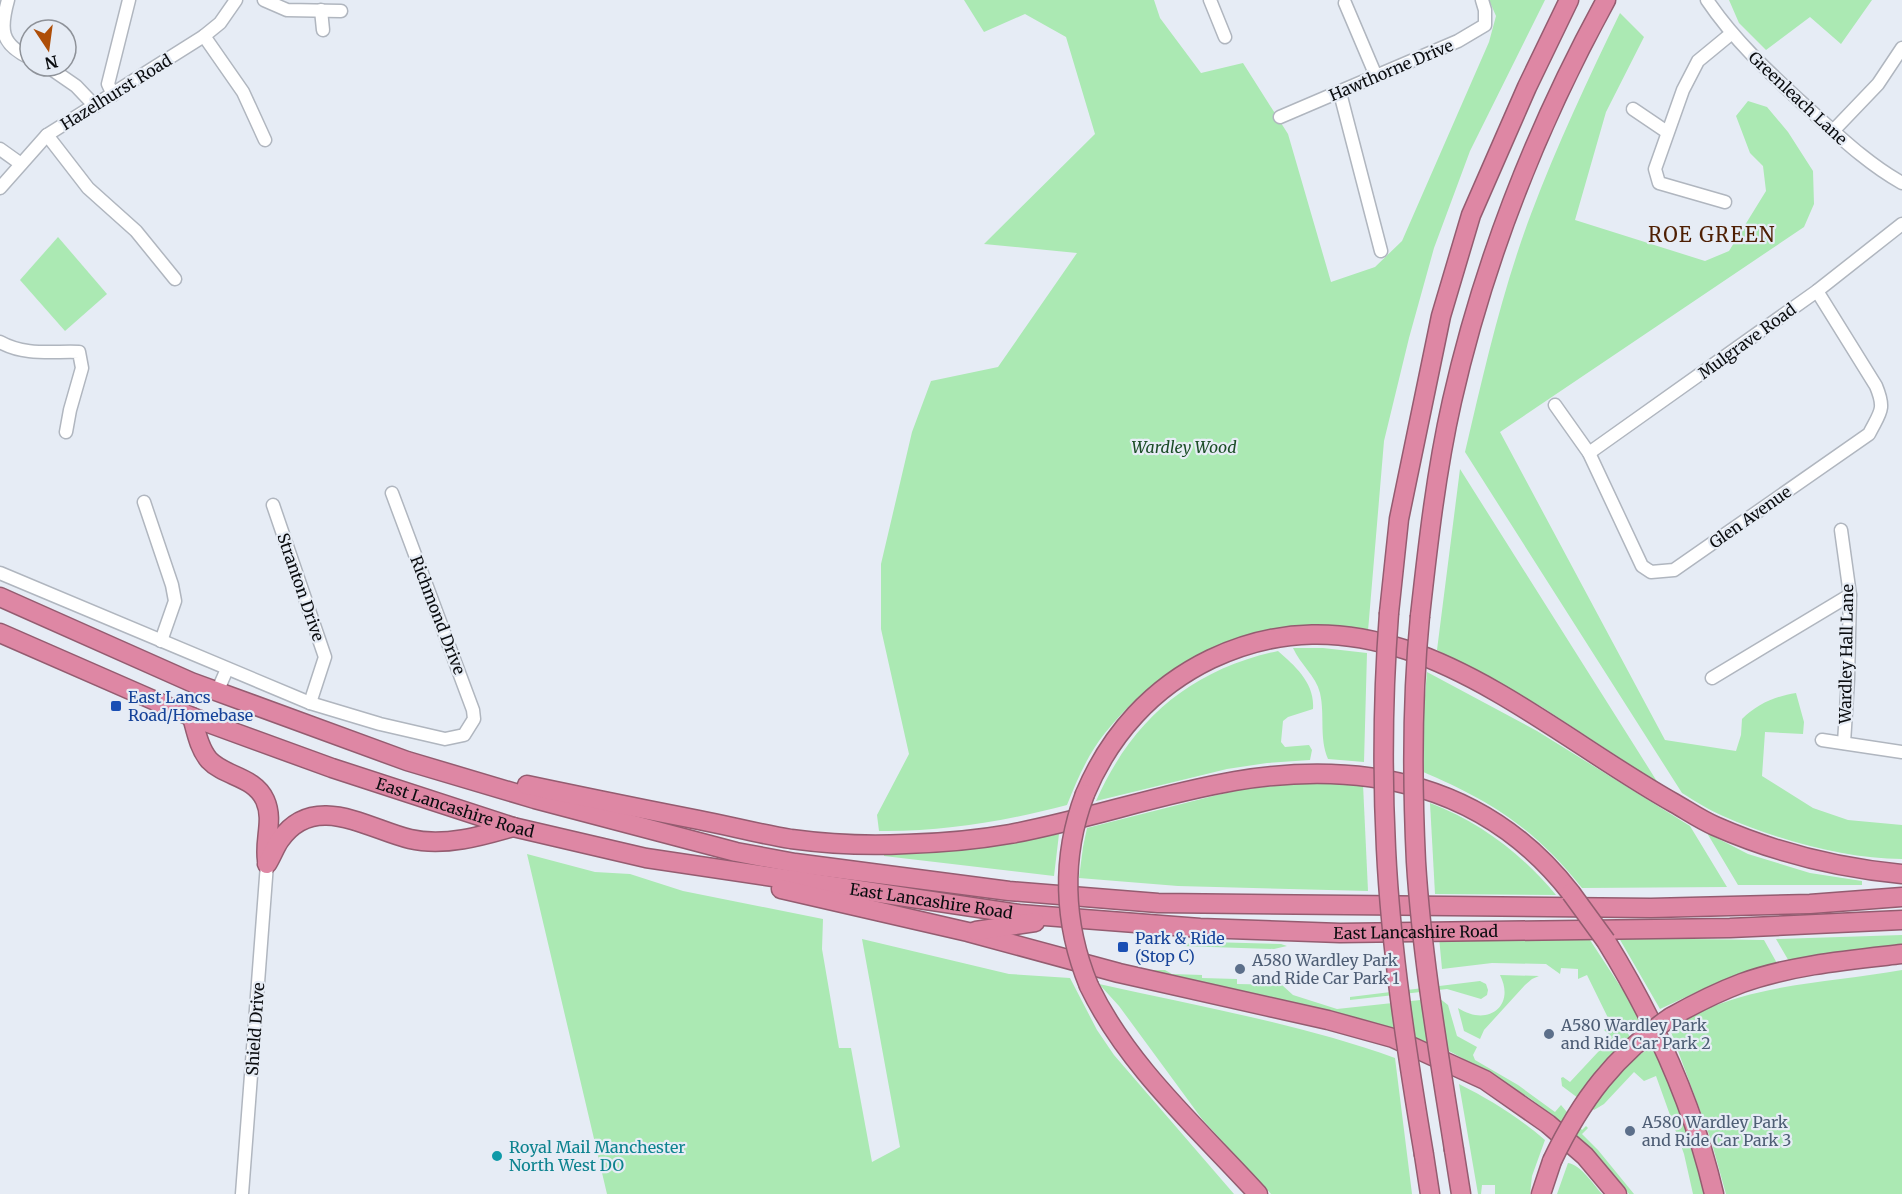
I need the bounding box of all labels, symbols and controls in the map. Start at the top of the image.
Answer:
north arrow [18,18,78,78]
street label: Hawthorne Drive [1326,35,1456,105]
street label: Greenleach Lane [1744,47,1852,149]
street label: Hazelhurst Road [57,50,175,134]
text: N [43,51,60,74]
district label: ROE GREEN [1648,222,1776,247]
street label: Mulgrave Road [1694,299,1800,383]
park label: Wardley Wood [1132,437,1237,457]
street label: Glen Avenue [1705,481,1795,553]
street label: Stranton Drive [273,530,329,644]
street label: Richmond Drive [406,553,470,677]
street label: Wardley Hall Lane [1835,584,1857,725]
place label: East Lancs Road/Homebase [128,687,253,725]
marker: East Lancs Road/Homebase [109,699,123,713]
street label: East Lancashire Road [374,773,537,842]
street label: East Lancashire Road [848,879,1015,923]
street label: East Lancashire Road [1333,921,1499,943]
place label: Park & Ride (Stop C) [1135,928,1225,966]
marker: Park & Ride (Stop C) [1116,940,1130,954]
place label: A580 Wardley Park and Ride Car Park 1 [1251,950,1400,988]
marker: A580 Wardley Park and Ride Car Park 1 [1233,962,1247,976]
street label: Shield Drive [242,982,268,1076]
place label: A580 Wardley Park and Ride Car Park 2 [1560,1015,1711,1053]
marker: A580 Wardley Park and Ride Car Park 2 [1542,1027,1556,1041]
place label: A580 Wardley Park and Ride Car Park 3 [1641,1112,1791,1150]
marker: A580 Wardley Park and Ride Car Park 3 [1623,1124,1637,1138]
place label: Royal Mail Manchester North West DO [509,1137,685,1175]
marker: Royal Mail Manchester North West DO [490,1149,504,1163]

